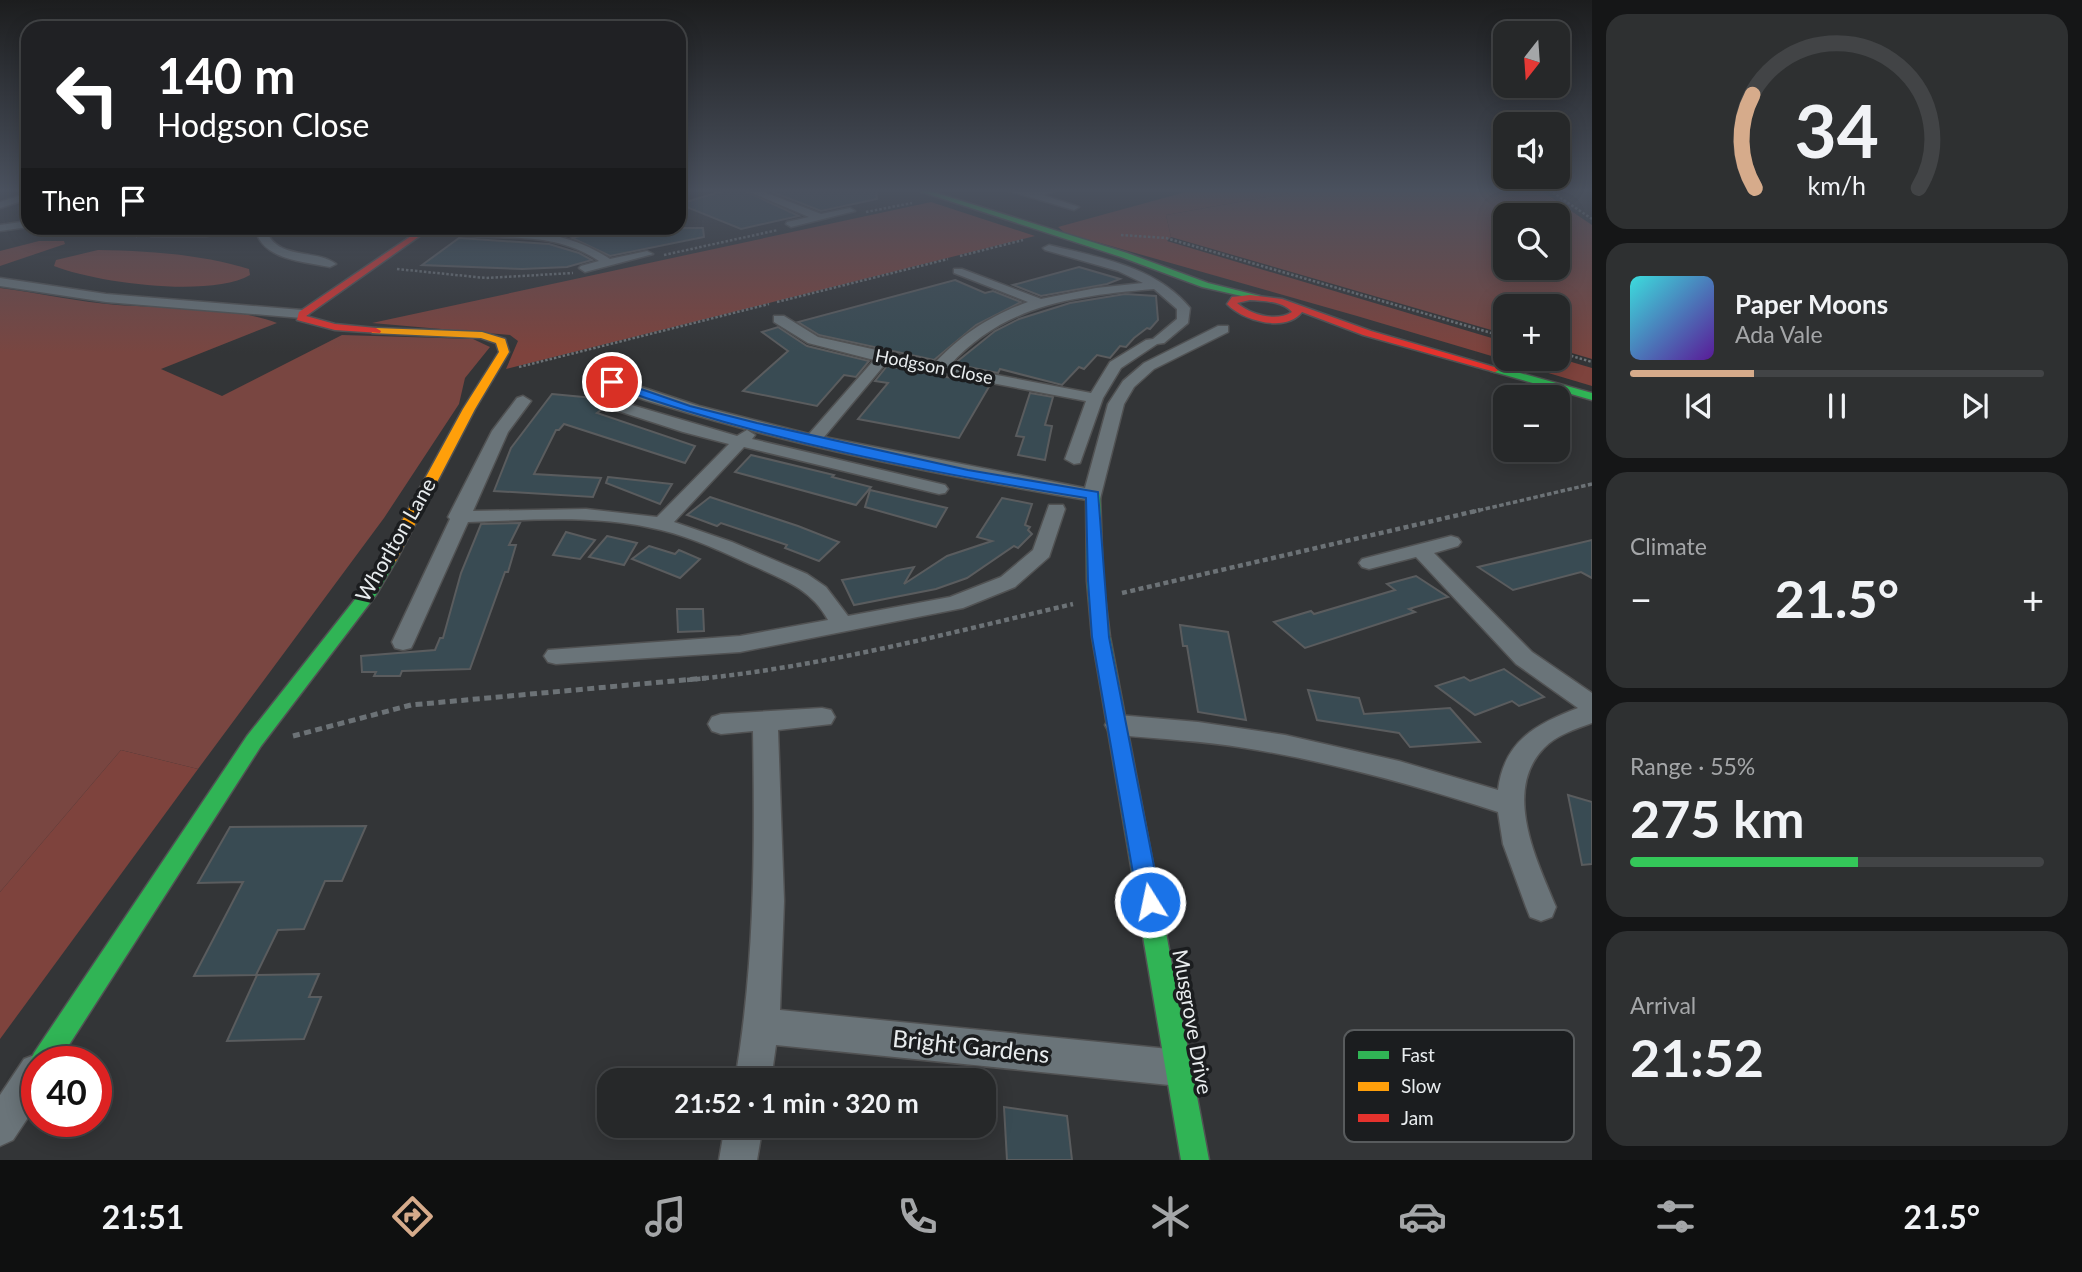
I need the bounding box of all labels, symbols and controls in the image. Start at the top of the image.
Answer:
north arrow [1493,21,1570,98]
map controls [1493,21,1570,462]
text: 140 m [157,46,295,104]
icon: left [42,49,133,140]
text: 34 [1795,86,1879,174]
text: Hodgson Close [157,105,370,144]
button: sound [1493,112,1570,189]
text: km/h [1808,169,1866,199]
icon: arrive [114,182,152,220]
text: Then [42,185,100,217]
button: search [1493,203,1570,280]
text: Paper Moons [1735,288,1888,320]
button: + [1493,294,1570,371]
text: Ada Vale [1735,320,1823,348]
street label: Hodgson Close [873,344,995,388]
pin [582,352,642,412]
icon: arrive [593,363,631,401]
button: − [1493,385,1570,462]
icon: previous [1680,387,1718,425]
icon: pause [1818,387,1856,425]
icon: next [1956,387,1994,425]
street label: Whorlton Lane [349,473,440,605]
text: Climate [1630,532,1707,560]
text: 21.5° [1775,567,1899,629]
text: − [1630,576,1652,622]
text: + [2022,576,2044,622]
text: Range · 55% [1630,752,1755,780]
text: 275 km [1630,787,1804,849]
position arrow [1113,865,1187,939]
street label: Musgrove Drive [1168,947,1219,1096]
text: Arrival [1630,991,1696,1019]
street label: Bright Gardens [891,1023,1051,1068]
text: 21:52 [1630,1026,1764,1088]
legend [1344,1030,1574,1142]
text: Fast [1401,1043,1435,1066]
speed limit sign: 40 [21,1046,112,1137]
text: Slow [1401,1074,1441,1097]
text: 21:52 · 1 min · 320 m [674,1087,919,1119]
text: Jam [1401,1106,1434,1129]
icon: directions [388,1192,437,1241]
icon: music [641,1192,690,1241]
icon: phone [893,1192,942,1241]
icon: climate [1146,1192,1195,1241]
icon: car [1398,1192,1447,1241]
icon: filters [1651,1192,1700,1241]
text: 21:51 [102,1197,184,1236]
text: 21.5° [1904,1197,1980,1236]

